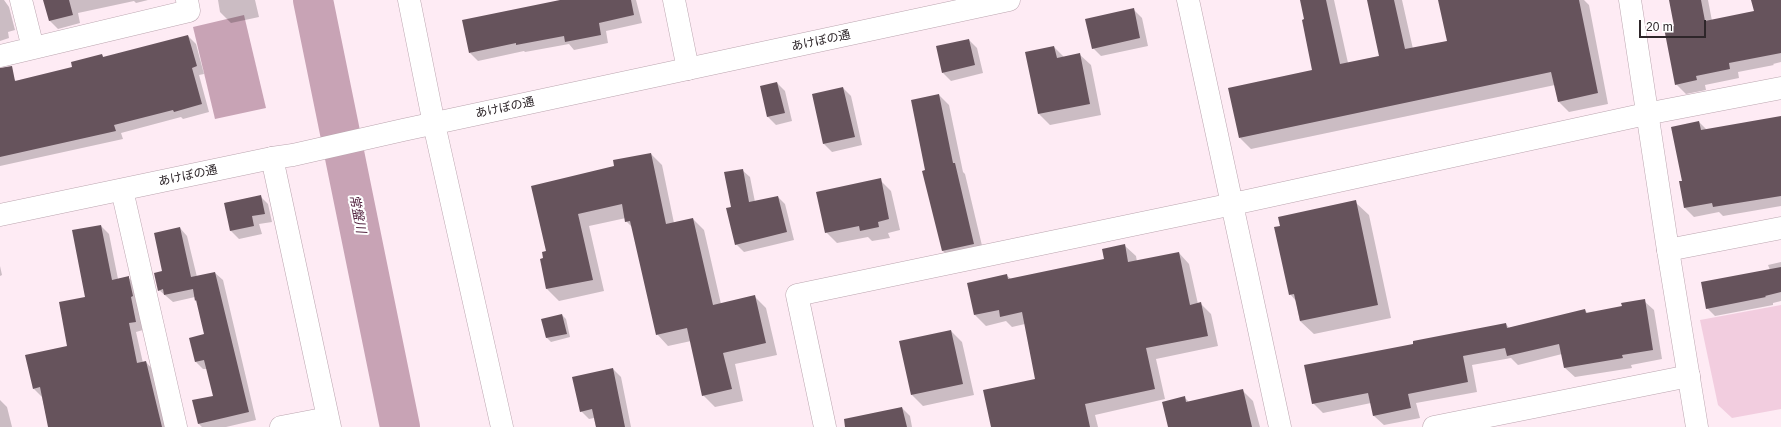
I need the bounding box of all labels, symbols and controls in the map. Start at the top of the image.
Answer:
scale bar [1641,12,1708,38]
text: 20 m [1646,20,1673,34]
street label: あけぼの通 [790,28,852,54]
street label: あけぼの通 [474,95,536,121]
street label: あけぼの通 [157,163,219,189]
water label: 常盤川 [346,193,368,235]

